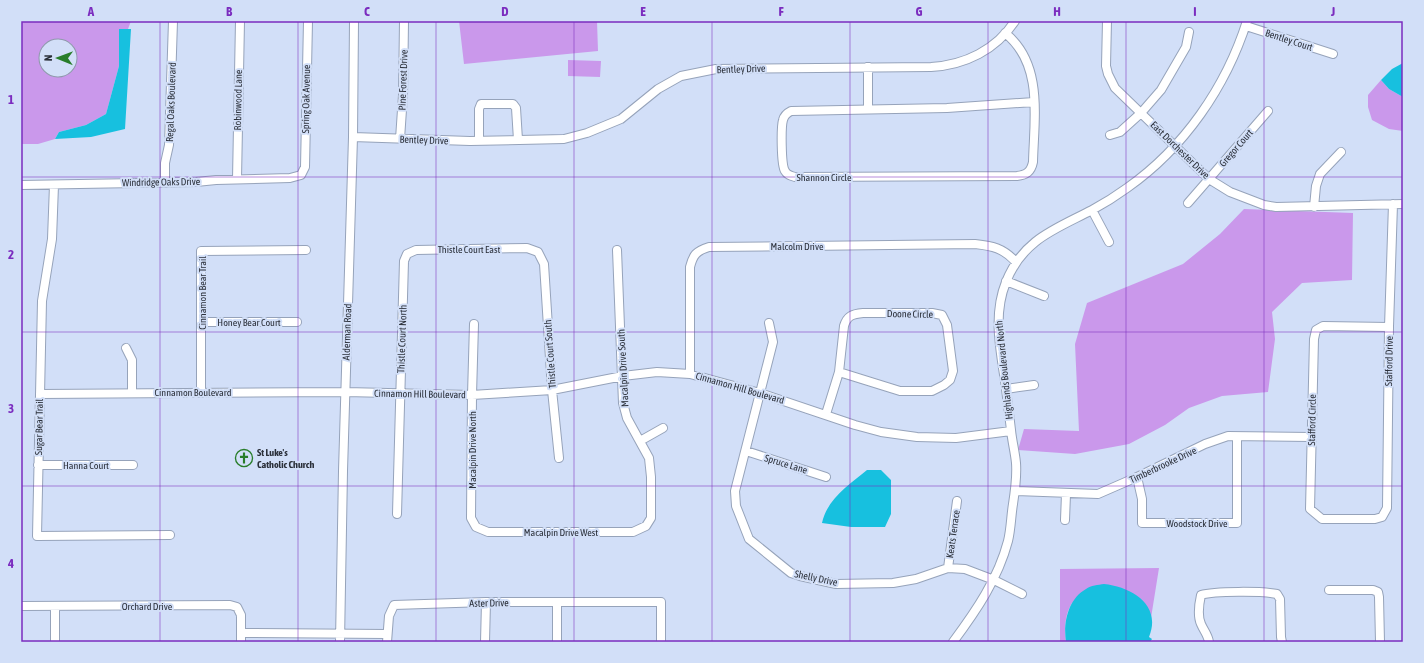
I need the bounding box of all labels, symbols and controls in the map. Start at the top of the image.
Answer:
text: A [87,4,95,19]
text: B [226,4,233,19]
text: C [364,4,370,19]
text: D [501,4,509,19]
text: E [640,4,646,19]
text: F [778,4,784,19]
text: G [916,4,923,19]
text: H [1053,4,1061,19]
text: I [1193,4,1197,19]
text: J [1330,4,1335,19]
street label: Bentley Court [1264,27,1314,53]
north arrow [38,38,78,78]
street label: Pine Forest Drive [396,49,410,111]
text: N [42,54,54,61]
street label: Regal Oaks Boulevard [164,62,178,142]
street label: Bentley Drive [716,63,766,75]
street label: Spring Oak Avenue [300,64,312,133]
street label: Robinwood Lane [232,69,244,131]
text: 1 [8,92,14,107]
street label: East Dorchester Drive [1148,119,1212,181]
street label: Gregor Court [1217,127,1255,169]
street label: Bentley Drive [399,134,449,146]
street label: Shannon Circle [797,172,852,183]
street label: Windridge Oaks Drive [122,176,201,188]
street label: Malcolm Drive [771,241,824,252]
street label: Thistle Court East [438,244,500,255]
text: 2 [8,247,14,262]
street label: Cinnamon Bear Trail [197,256,208,330]
street label: Alderman Road [341,303,353,361]
street label: Thistle Court North [395,304,409,373]
street label: Doone Circle [887,308,934,320]
street label: Honey Bear Court [217,317,281,328]
street label: Thistle Court South [542,319,558,389]
street label: Highlands Boulevard North [993,320,1015,420]
street label: Macalpin Drive South [615,329,631,407]
street label: Stafford Drive [1383,335,1395,386]
street label: Cinnamon Hill Boulevard [694,370,786,406]
street label: Cinnamon Boulevard [155,387,232,398]
street label: Cinnamon Hill Boulevard [374,388,466,400]
street label: Stafford Circle [1306,394,1318,446]
street label: Sugar Bear Trail [33,398,45,455]
text: 3 [8,401,14,416]
street label: Macalpin Drive North [467,411,478,489]
street label: Timberbrooke Drive [1128,444,1199,485]
place label: St Luke's Catholic Church [257,447,314,470]
church icon: St Luke's Catholic Church [234,448,254,468]
street label: Spruce Lane [763,452,809,476]
street label: Hanna Court [63,460,109,471]
street label: Keats Terrace [944,509,962,559]
street label: Woodstock Drive [1167,518,1228,529]
street label: Macalpin Drive West [524,527,598,538]
text: 4 [7,556,14,571]
street label: Shelly Drive [793,568,839,588]
street label: Aster Drive [469,597,509,609]
street label: Orchard Drive [122,601,173,612]

